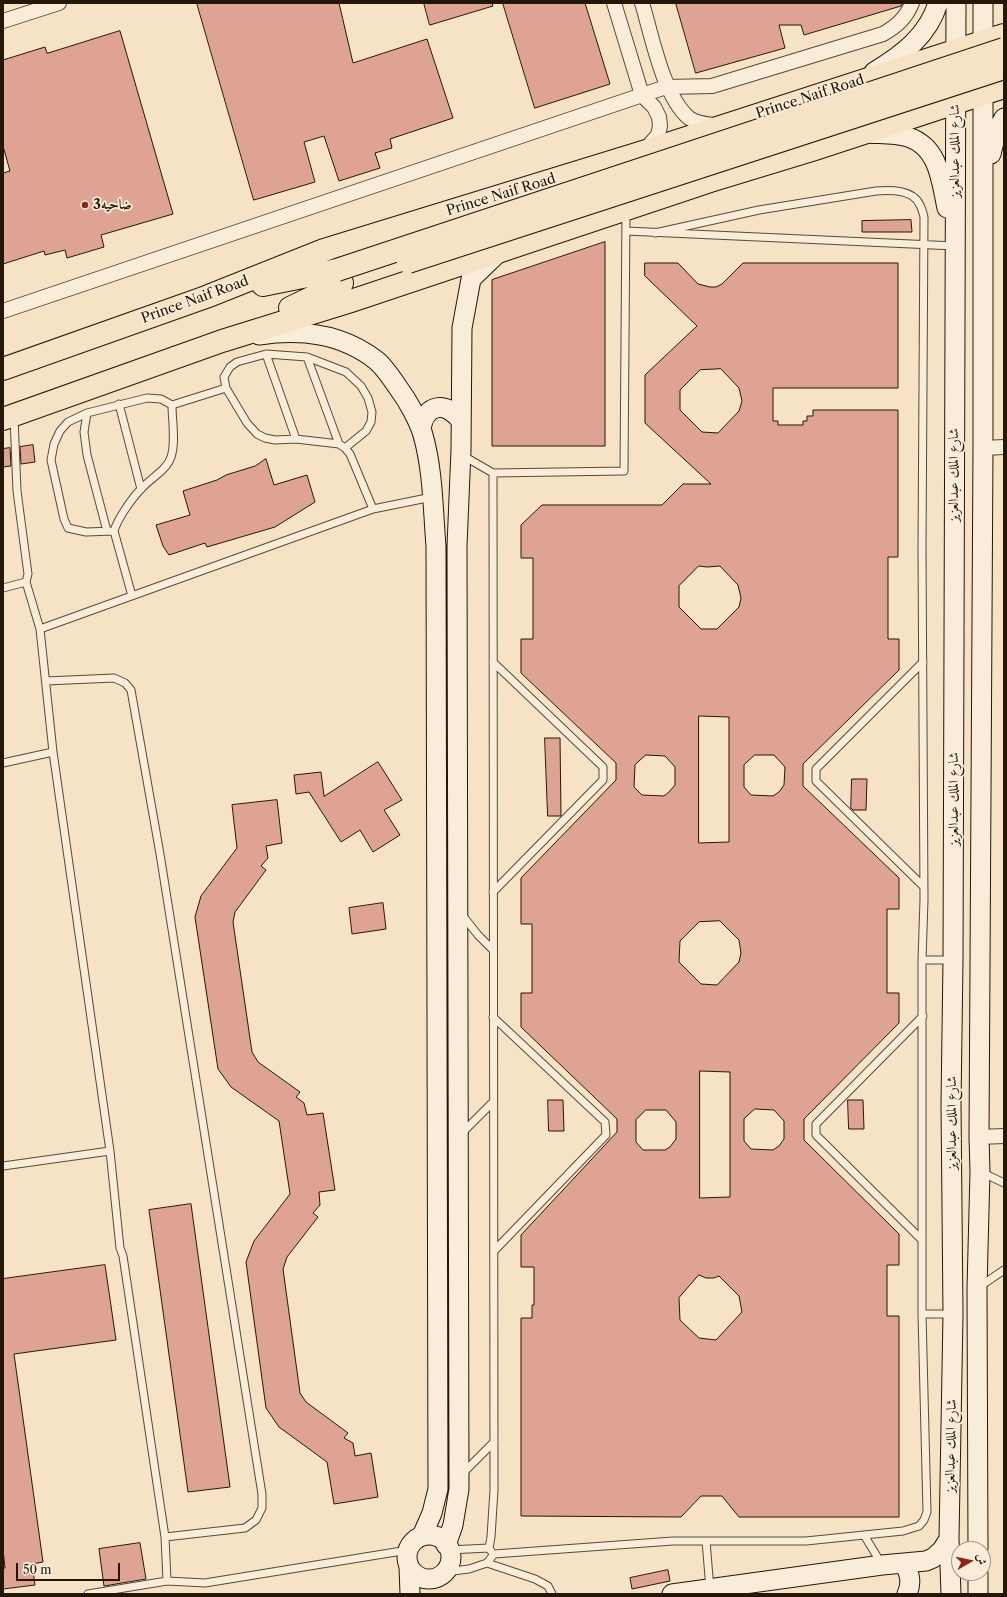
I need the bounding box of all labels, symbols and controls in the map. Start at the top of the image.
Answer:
street label: Prince Naif Road [754,72,866,122]
street label: شارع الملك عبدالعزيز [947,104,963,198]
street label: Prince Naif Road [444,170,558,220]
place label: ضاحيه3 [93,197,132,213]
marker: ضاحيه3 [80,200,90,210]
street label: Prince Naif Road [139,273,251,327]
street label: شارع الملك عبدالعزيز [946,428,962,522]
street label: شارع الملك عبدالعزيز [946,752,962,846]
street label: شارع الملك عبدالعزيز [944,1076,960,1170]
street label: شارع الملك عبدالعزيز [942,1399,960,1493]
north arrow [951,1541,991,1581]
text: ش [974,1553,990,1566]
scale bar [18,1555,122,1581]
text: 50 m [23,1562,52,1577]

